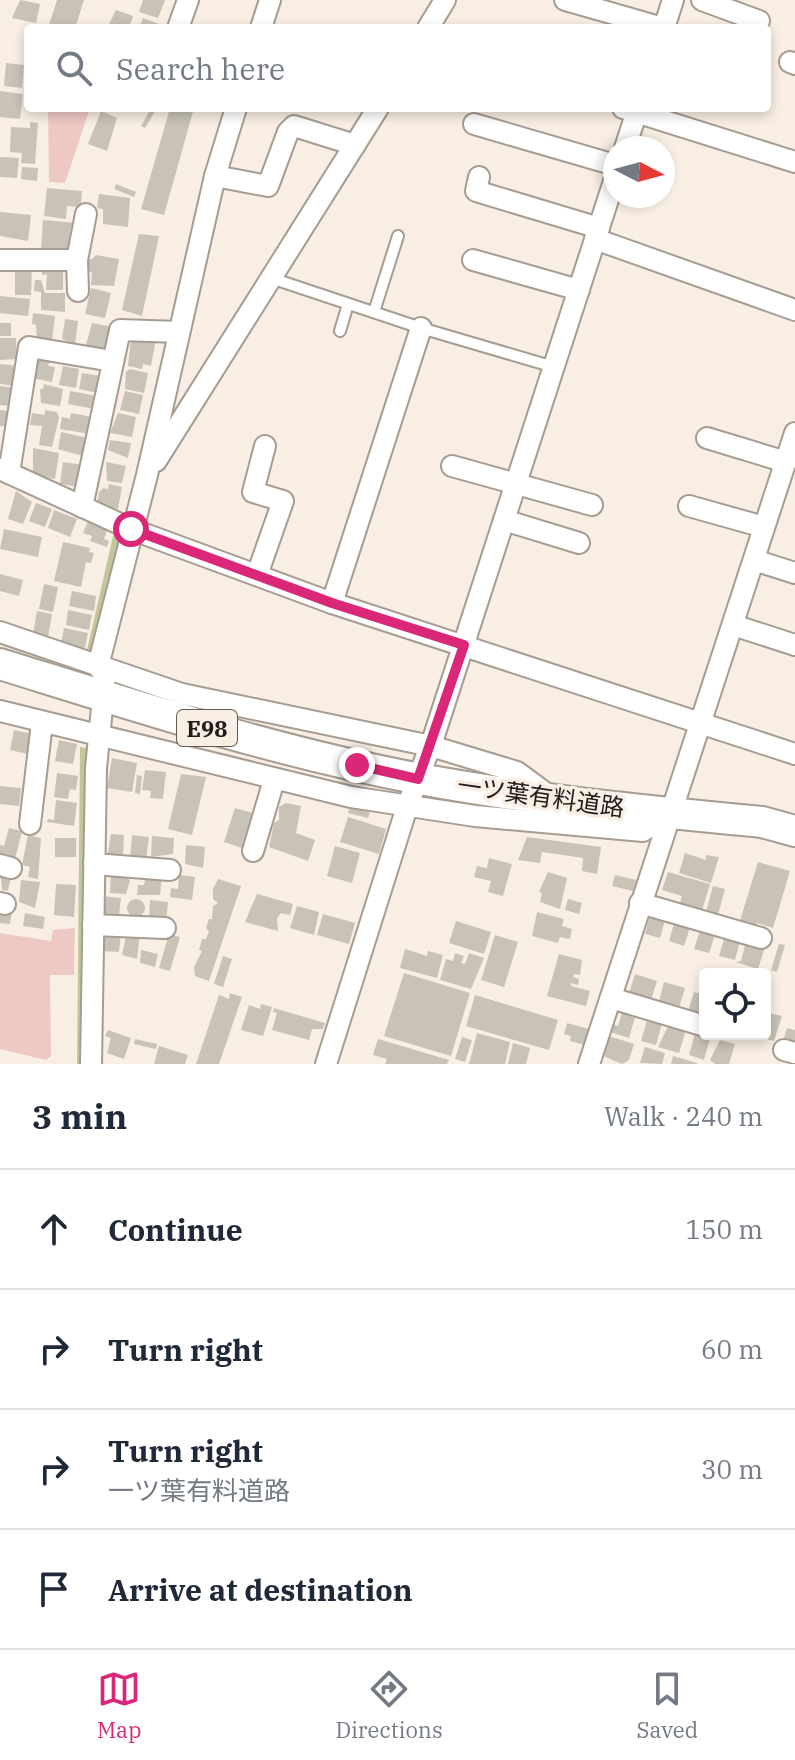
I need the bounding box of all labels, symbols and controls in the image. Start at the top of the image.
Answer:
search box [24,24,771,112]
icon: search [52,46,96,90]
text: Search here [116,49,285,88]
north arrow [603,136,675,208]
route start [113,511,149,547]
road number: E98 [177,710,237,746]
route end [339,747,375,783]
street label: 一ツ葉有料道路 [456,768,626,824]
map controls [699,968,771,1040]
button: locate [699,968,771,1040]
text: 3 min [32,1094,127,1138]
text: Walk · 240 m [604,1099,763,1133]
icon: ahead [32,1207,76,1251]
text: Continue [108,1210,243,1249]
text: 150 m [685,1212,763,1246]
icon: right [32,1327,76,1371]
text: Turn right [108,1330,263,1369]
text: 60 m [701,1332,763,1366]
text: Turn right [108,1431,263,1470]
icon: right [32,1447,76,1491]
text: 30 m [701,1452,763,1486]
text: 一ツ葉有料道路 [108,1473,290,1507]
icon: arrive [32,1567,76,1611]
text: Arrive at destination [108,1570,413,1609]
tab: Map [97,1667,142,1744]
tab: Directions [335,1667,443,1744]
tab: Saved [636,1667,698,1744]

